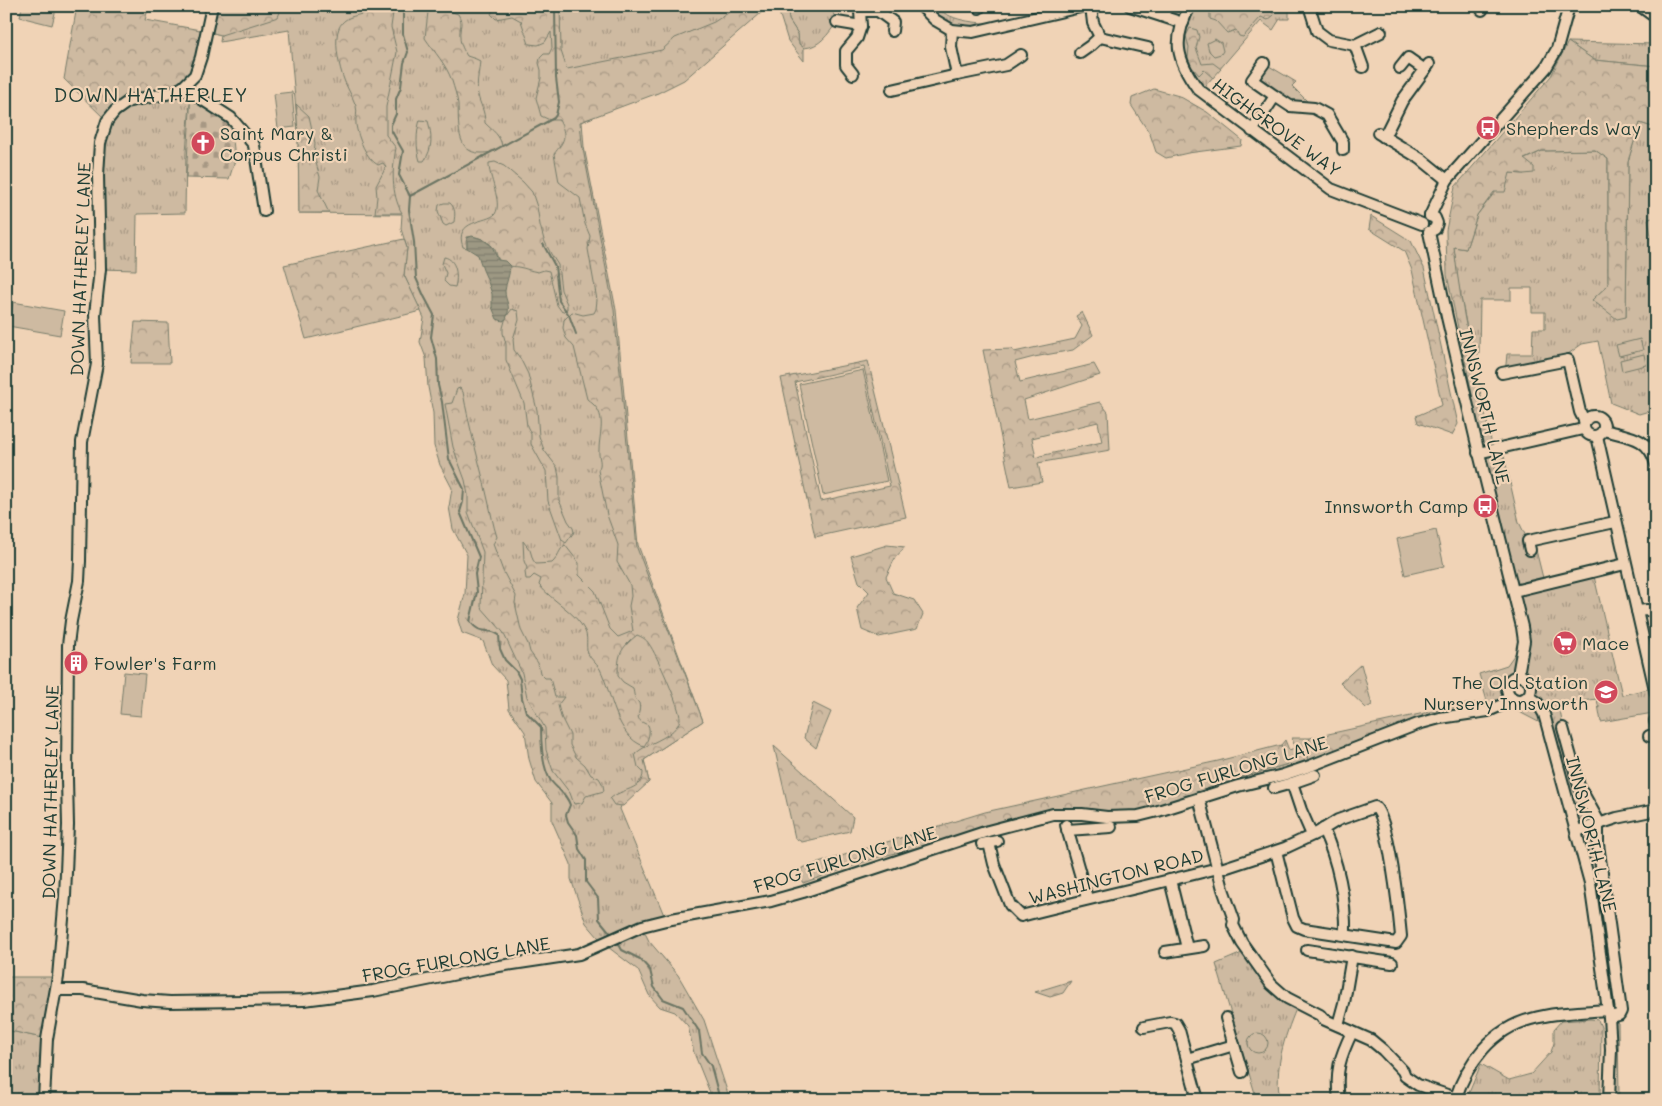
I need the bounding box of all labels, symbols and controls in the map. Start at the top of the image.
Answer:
street label: HIGHGROVE WAY [1208,72,1346,182]
district label: DOWN HATHERLEY [53,81,249,107]
bus stop icon: Shepherds Way [1475,115,1501,141]
place label: Shepherds Way [1506,116,1641,140]
place label: Saint Mary & Corpus Christi [220,121,348,166]
church icon: Saint Mary & Corpus Christi [190,130,216,156]
street label: DOWN HATHERLEY LANE [64,161,96,377]
street label: INNSWORTH LANE [1454,325,1516,487]
bus stop icon: Innsworth Camp [1472,493,1498,519]
place label: Innsworth Camp [1324,494,1468,518]
supermarket icon: Mace [1552,630,1578,656]
place label: Mace [1582,631,1629,655]
building icon: Fowler's Farm [63,650,89,676]
place label: Fowler's Farm [94,651,217,675]
place label: The Old Station Nursery Innsworth [1423,670,1588,715]
school or university icon: The Old Station Nursery Innsworth [1593,679,1619,705]
street label: DOWN HATHERLEY LANE [36,685,64,899]
street label: FROG FURLONG LANE [1142,730,1330,808]
street label: INNSWORTH LANE [1561,753,1623,915]
street label: FROG FURLONG LANE [751,820,939,898]
street label: WASHINGTON ROAD [1026,843,1206,909]
street label: FROG FURLONG LANE [360,931,552,987]

